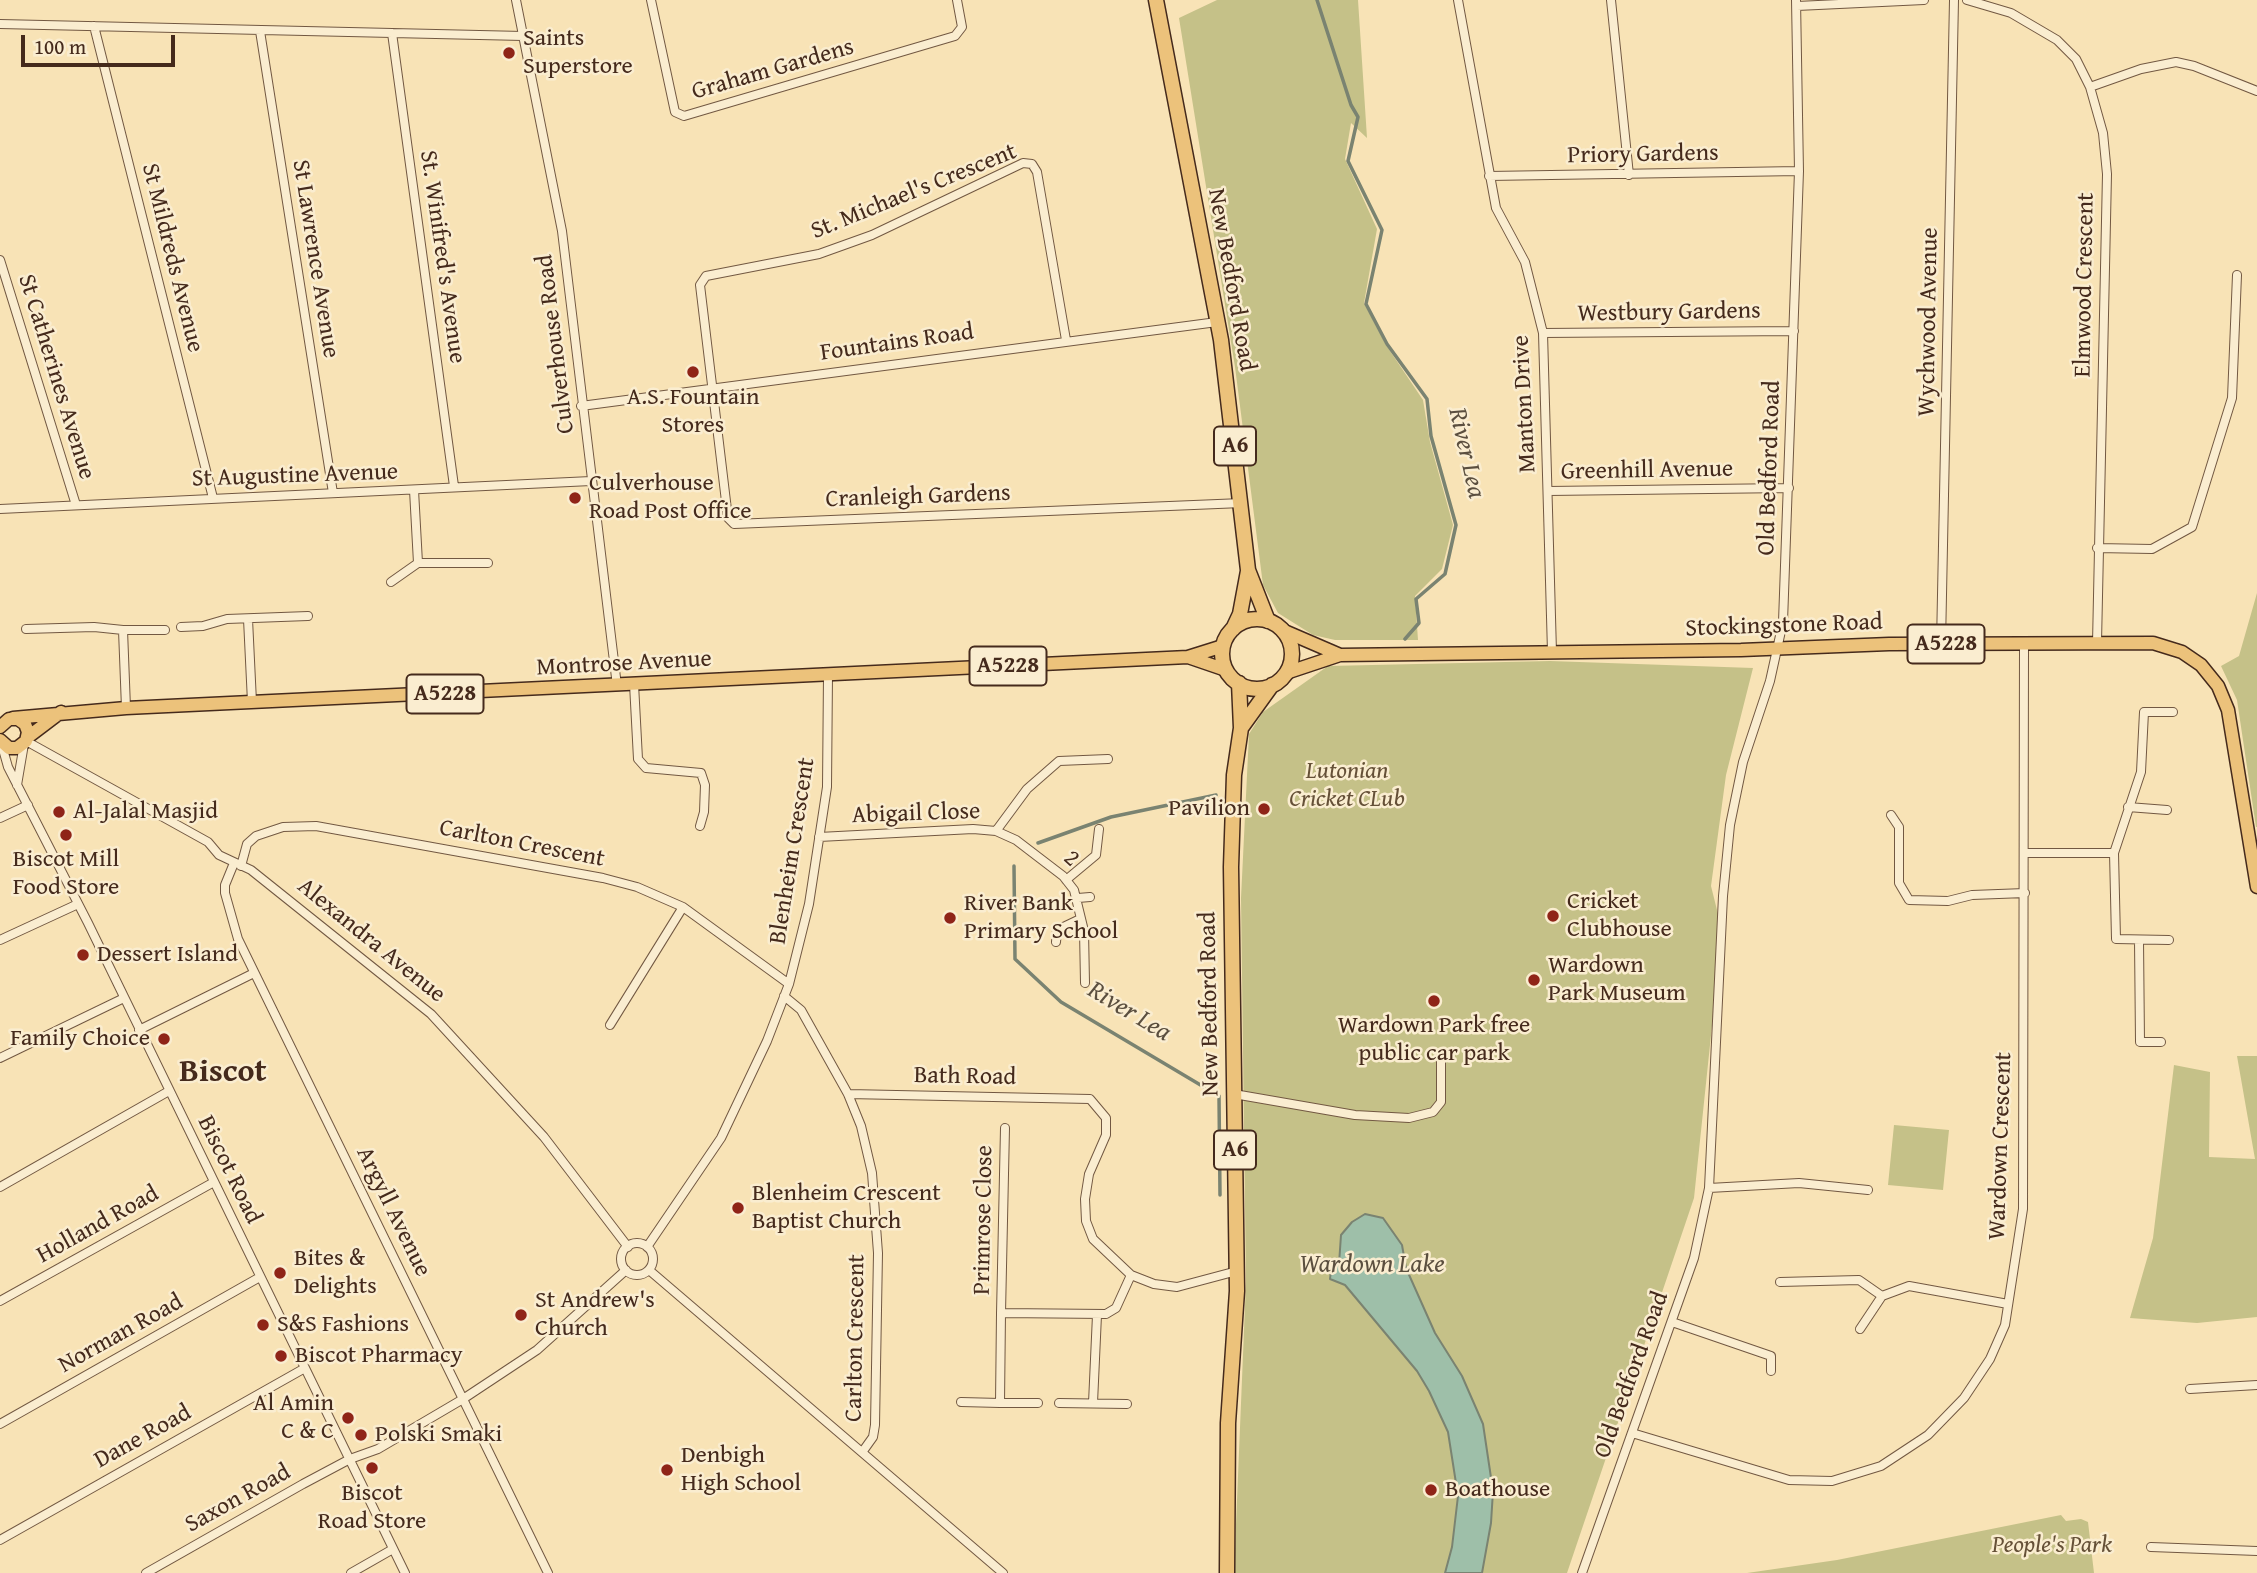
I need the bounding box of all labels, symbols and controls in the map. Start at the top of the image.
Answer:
scale bar [24,21,178,65]
place label: Saints Superstore [523,25,633,81]
text: 100 m [34,31,86,62]
street label: Graham Gardens [689,33,857,107]
marker: Saints Superstore [501,45,517,61]
street label: St. Michael's Crescent [807,138,1021,246]
street label: Priory Gardens [1567,139,1719,171]
street label: St. Winifred's Avenue [413,149,471,365]
street label: St Lawrence Avenue [285,158,345,360]
street label: St Mildreds Avenue [135,161,209,355]
street label: New Bedford Road [1201,186,1261,374]
street label: Elmwood Crescent [2069,192,2101,378]
street label: Wychwood Avenue [1913,227,1945,417]
street label: Culverhouse Road [531,253,581,435]
street label: St Catherines Avenue [11,271,101,483]
street label: Westbury Gardens [1577,297,1761,329]
street label: Fountains Road [818,318,976,368]
street label: Manton Drive [1507,334,1543,474]
marker: A.S. Fountain Stores [685,364,701,380]
street label: Old Bedford Road [1753,380,1787,556]
place label: A.S. Fountain Stores [627,384,759,440]
water label: River Lea [1440,405,1492,501]
road number: A6 [1214,426,1256,466]
street label: Greenhill Avenue [1561,455,1733,487]
street label: St Augustine Avenue [191,458,399,494]
place label: Culverhouse Road Post Office [589,470,752,526]
street label: Cranleigh Gardens [825,479,1011,515]
marker: Culverhouse Road Post Office [567,490,583,506]
street label: Stockingstone Road [1685,608,1883,644]
road number: A5228 [1908,624,1984,664]
street label: Montrose Avenue [536,645,712,683]
road number: A5228 [970,646,1046,686]
road number: A5228 [406,674,484,714]
street label: Blenheim Crescent [764,756,822,946]
park label: Lutonian Cricket CLub [1289,758,1405,814]
place label: Pavilion [1168,795,1250,823]
street label: Abigail Close [851,797,981,831]
place label: Al-Jalal Masjid [73,798,218,826]
marker: Pavilion [1256,801,1272,817]
marker: Al-Jalal Masjid [51,804,67,820]
street label: Carlton Crescent [437,814,607,874]
marker: Biscot Mill Food Store [58,827,74,843]
street label: 2 [1057,844,1085,874]
place label: Biscot Mill Food Store [13,846,119,902]
street label: Alexandra Avenue [291,873,451,1009]
place label: Cricket Clubhouse [1567,888,1672,944]
place label: River Bank Primary School [964,890,1118,946]
marker: Cricket Clubhouse [1545,908,1561,924]
marker: River Bank Primary School [942,910,958,926]
street label: New Bedford Road [1194,911,1226,1097]
place label: Dessert Island [97,941,238,969]
marker: Dessert Island [75,947,91,963]
place label: Wardown Park Museum [1548,952,1686,1008]
marker: Wardown Park Museum [1526,972,1542,988]
water label: River Lea [1082,975,1176,1049]
marker: Wardown Park free public car park [1426,993,1442,1009]
place label: Wardown Park free public car park [1338,1012,1530,1068]
place label: Family Choice [10,1025,150,1053]
marker: Family Choice [156,1031,172,1047]
street label: Wardown Crescent [1983,1051,2019,1241]
district label: Biscot [179,1054,267,1092]
street label: Bath Road [914,1062,1016,1092]
street label: Biscot Road [190,1111,268,1229]
road number: A6 [1214,1130,1256,1170]
street label: Argyll Avenue [349,1142,437,1282]
street label: Primrose Close [968,1145,1000,1295]
street label: Holland Road [32,1180,164,1270]
place label: Blenheim Crescent Baptist Church [752,1180,941,1236]
marker: Blenheim Crescent Baptist Church [730,1200,746,1216]
place label: Bites & Delights [294,1245,377,1301]
water label: Wardown Lake [1299,1249,1445,1281]
street label: Carlton Crescent [840,1254,872,1422]
marker: Bites & Delights [272,1265,288,1281]
place label: St Andrew's Church [535,1287,655,1343]
street label: Norman Road [54,1288,188,1380]
street label: Old Bedford Road [1589,1288,1675,1462]
marker: St Andrew's Church [513,1307,529,1323]
place label: S&S Fashions [277,1311,409,1339]
marker: S&S Fashions [255,1317,271,1333]
place label: Biscot Pharmacy [295,1342,463,1370]
marker: Biscot Pharmacy [273,1348,289,1364]
place label: Al Amin C & C [253,1390,334,1446]
street label: Dane Road [90,1399,196,1475]
marker: Al Amin C & C [340,1410,356,1426]
place label: Polski Smaki [375,1421,502,1449]
marker: Polski Smaki [353,1427,369,1443]
place label: Denbigh High School [681,1442,801,1498]
street label: Saxon Road [180,1458,296,1540]
marker: Biscot Road Store [364,1460,380,1476]
marker: Denbigh High School [659,1462,675,1478]
place label: Boathouse [1445,1476,1550,1504]
place label: Biscot Road Store [318,1480,426,1536]
marker: Boathouse [1423,1482,1439,1498]
park label: People's Park [1992,1532,2112,1560]

